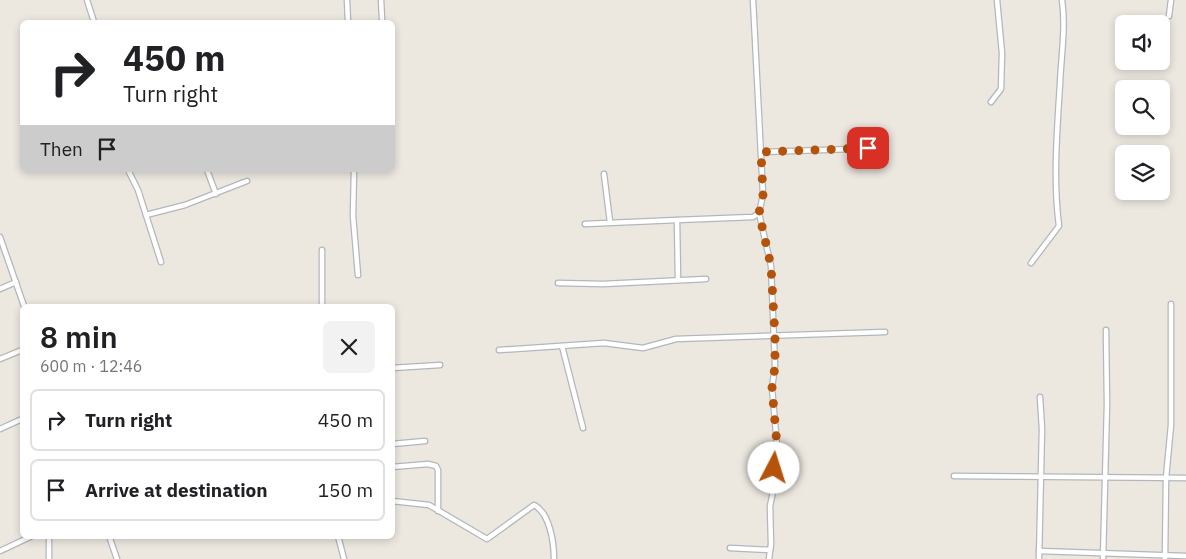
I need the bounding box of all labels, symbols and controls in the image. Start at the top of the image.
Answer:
map controls [1115,15,1170,200]
button: sound [1115,15,1170,70]
text: 450 m [123,35,226,81]
icon: right [40,40,105,105]
text: Turn right [123,79,218,108]
button: search [1115,80,1170,135]
pin [847,127,889,169]
icon: arrive [854,134,882,162]
icon: arrive [93,135,121,163]
text: Then [40,137,83,161]
button: layers [1115,145,1170,200]
text: 8 min [40,317,118,356]
button: close [323,321,375,373]
text: 600 m · 12:46 [40,356,142,376]
icon: right [42,406,70,434]
text: Turn right [85,408,172,432]
text: 450 m [318,408,373,432]
position arrow [747,441,799,493]
icon: arrive [42,476,70,504]
text: Arrive at destination [85,478,268,502]
text: 150 m [318,478,373,502]

